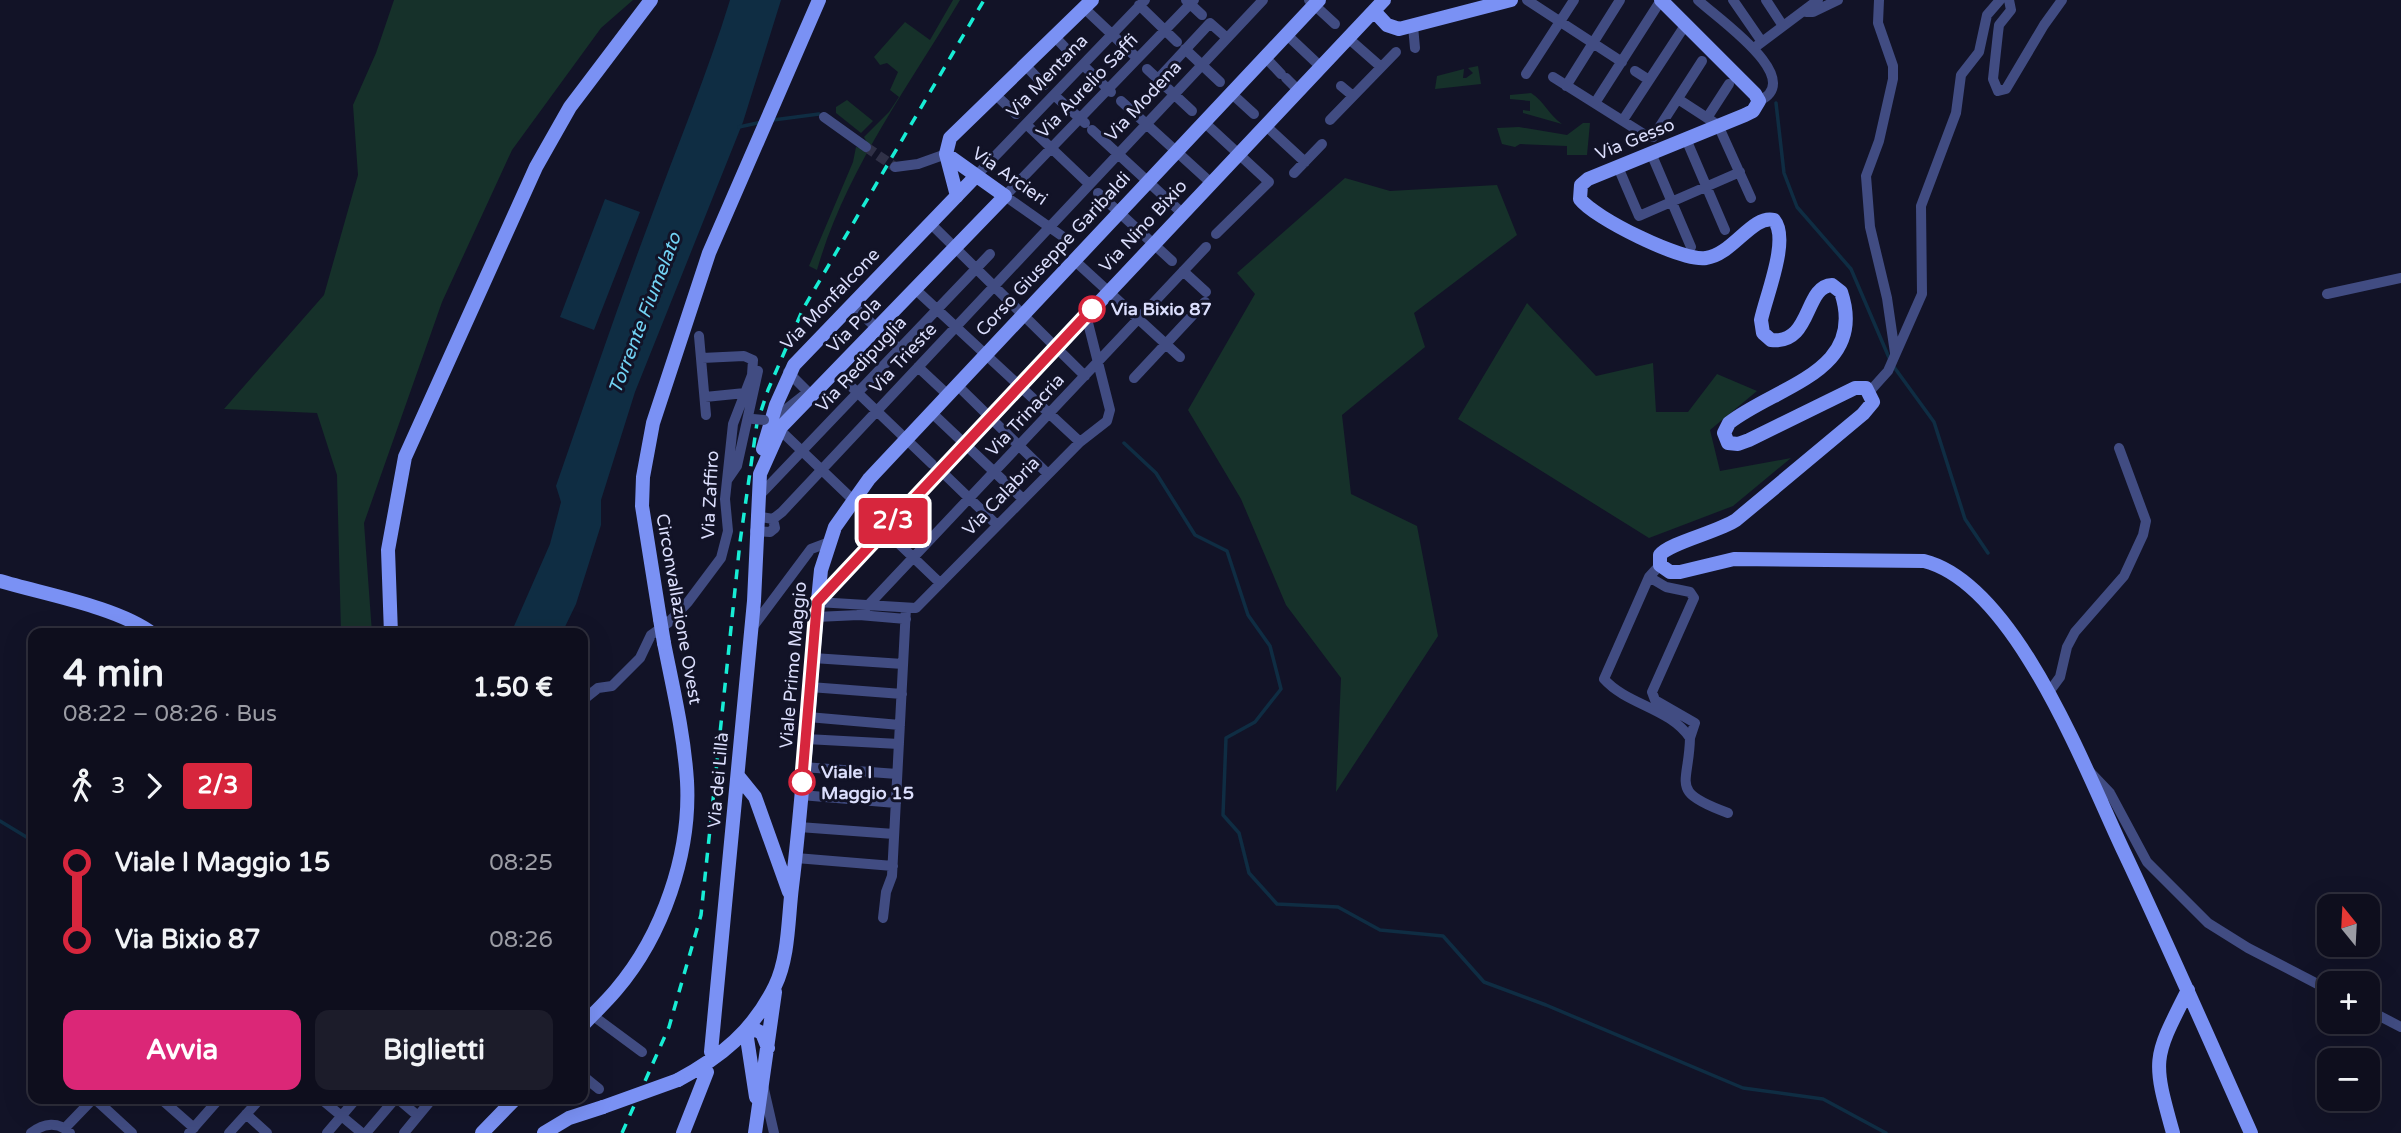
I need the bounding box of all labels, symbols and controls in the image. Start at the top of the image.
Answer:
street label: Via Aurelio Saffi [1032,29,1142,143]
street label: Via Mentana [1002,30,1092,122]
street label: Via Modena [1100,56,1186,146]
street label: Via Gesso [1592,113,1678,165]
street label: Via Arcieri [968,142,1052,210]
street label: Corso Giuseppe Garibaldi [971,167,1135,341]
street label: Via Nino Bixio [1094,175,1192,277]
water label: Torrente Fiumelato [604,228,686,397]
street label: Via Monfalcone [776,243,884,355]
street label: Via Pola [822,293,886,357]
marker: Via Bixio 87 [1079,296,1105,322]
place label: Via Bixio 87 [1111,298,1212,320]
street label: Via Redipuglia [811,311,911,417]
street label: Via Trieste [865,318,941,398]
street label: Via Trinacria [981,369,1069,461]
street label: Via Zaffiro [697,450,723,540]
street label: Via Calabria [958,452,1044,540]
line badge: 2/3 [853,498,933,544]
text: 2/3 [873,506,913,535]
street label: Circonvallazione Ovest [651,512,707,706]
street label: Viale Primo Maggio [775,581,811,749]
text: 4 min [63,651,164,697]
text: 1.50 € [473,672,553,703]
text: 08:22 – 08:26 · Bus [63,700,277,728]
street label: Via dei Lillà [703,731,733,829]
place label: Viale I Maggio 15 [821,761,914,804]
icon: walk [63,767,101,805]
icon: forward [135,767,173,805]
marker: Viale I Maggio 15 [789,769,815,795]
text: 2/3 [197,771,238,800]
text: 3 [111,772,125,800]
text: Viale I Maggio 15 [115,847,330,878]
text: 08:25 [489,849,553,877]
north arrow [2317,894,2380,957]
map controls [2317,894,2380,1111]
text: Via Bixio 87 [115,924,261,955]
text: 08:26 [489,926,553,954]
button: + [2317,971,2380,1034]
button: Avvia [63,1010,301,1090]
button: Biglietti [315,1010,553,1090]
button: − [2317,1048,2380,1111]

